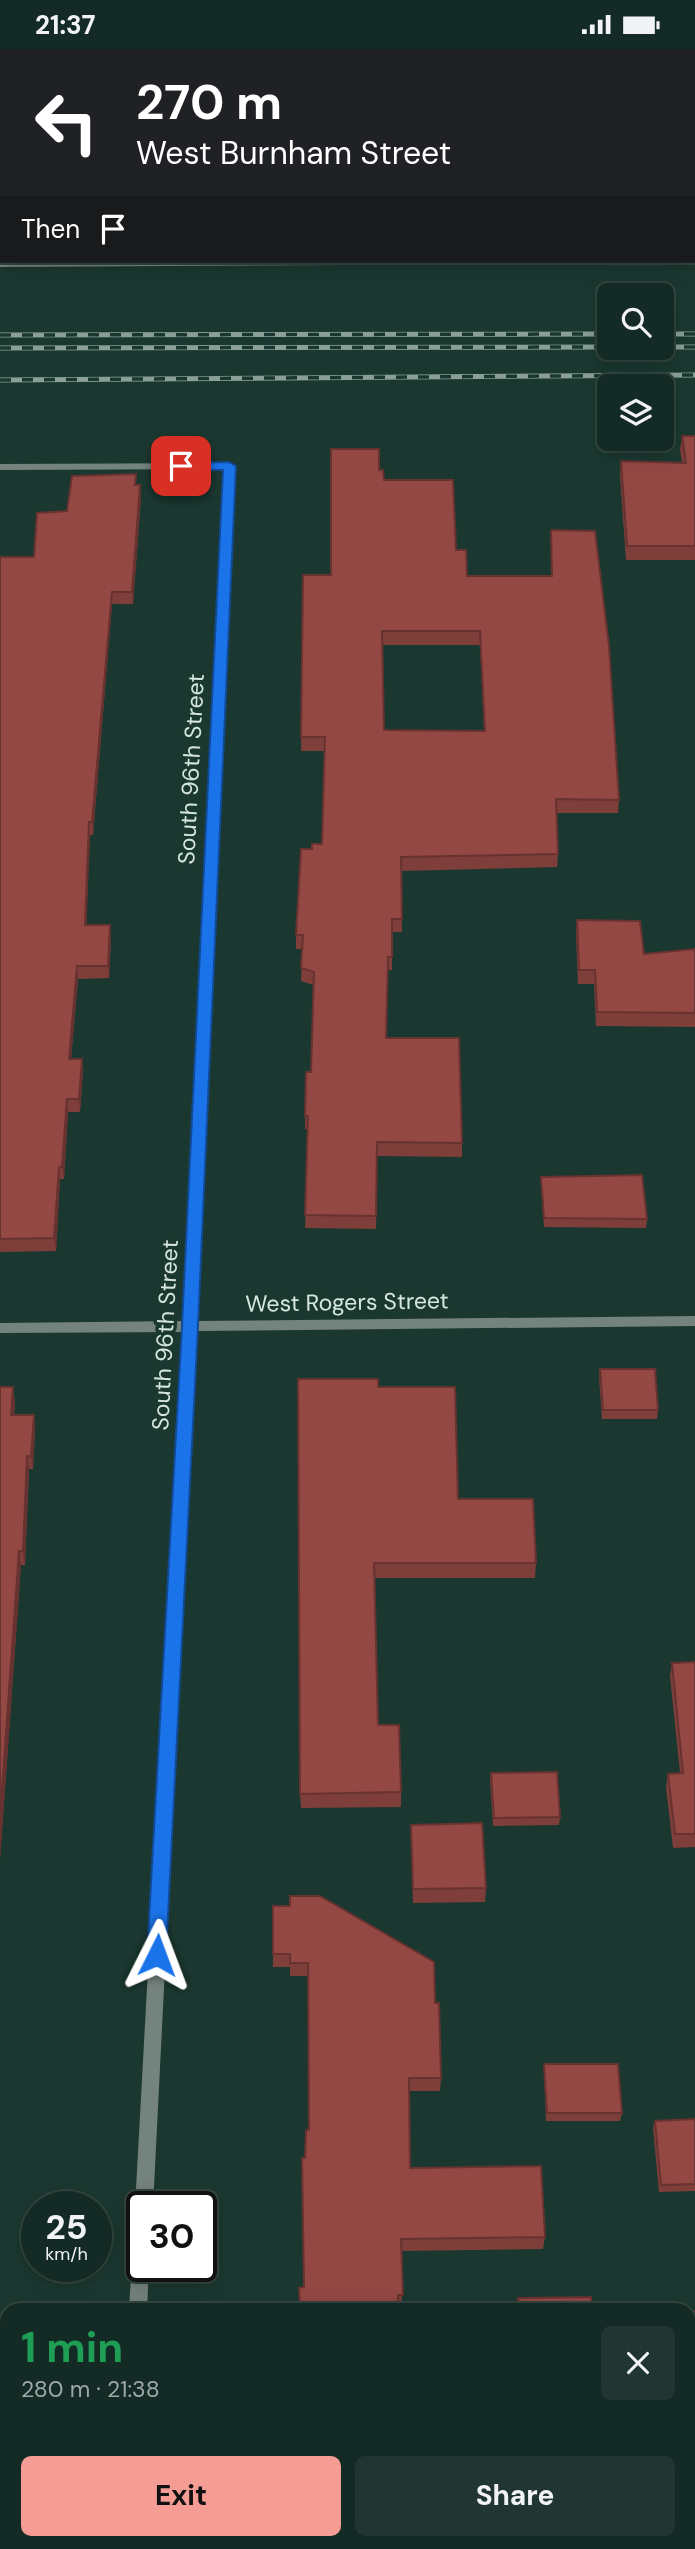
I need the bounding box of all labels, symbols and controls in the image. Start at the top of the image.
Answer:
text: 21:37 [35,8,96,42]
text: 270 m [136,70,282,134]
icon: left [21,77,112,168]
text: West Burnham Street [136,132,451,174]
icon: arrive [94,210,132,248]
text: Then [21,212,80,246]
map controls [597,283,674,451]
button: search [597,283,674,360]
button: layers [597,374,674,451]
pin [151,436,211,496]
icon: arrive [162,447,200,485]
street label: South 96th Street [171,673,211,865]
street label: South 96th Street [145,1239,185,1431]
street label: West Rogers Street [245,1285,449,1319]
position arrow [120,1918,194,1992]
speed limit sign: 30 [126,2191,217,2282]
text: 25 [46,2204,87,2250]
text: km/h [45,2242,88,2266]
text: 1 min [21,2320,123,2375]
button: close [601,2326,675,2400]
text: 280 m · 21:38 [21,2374,160,2404]
button: Exit [21,2456,341,2536]
button: Share [355,2456,675,2536]

